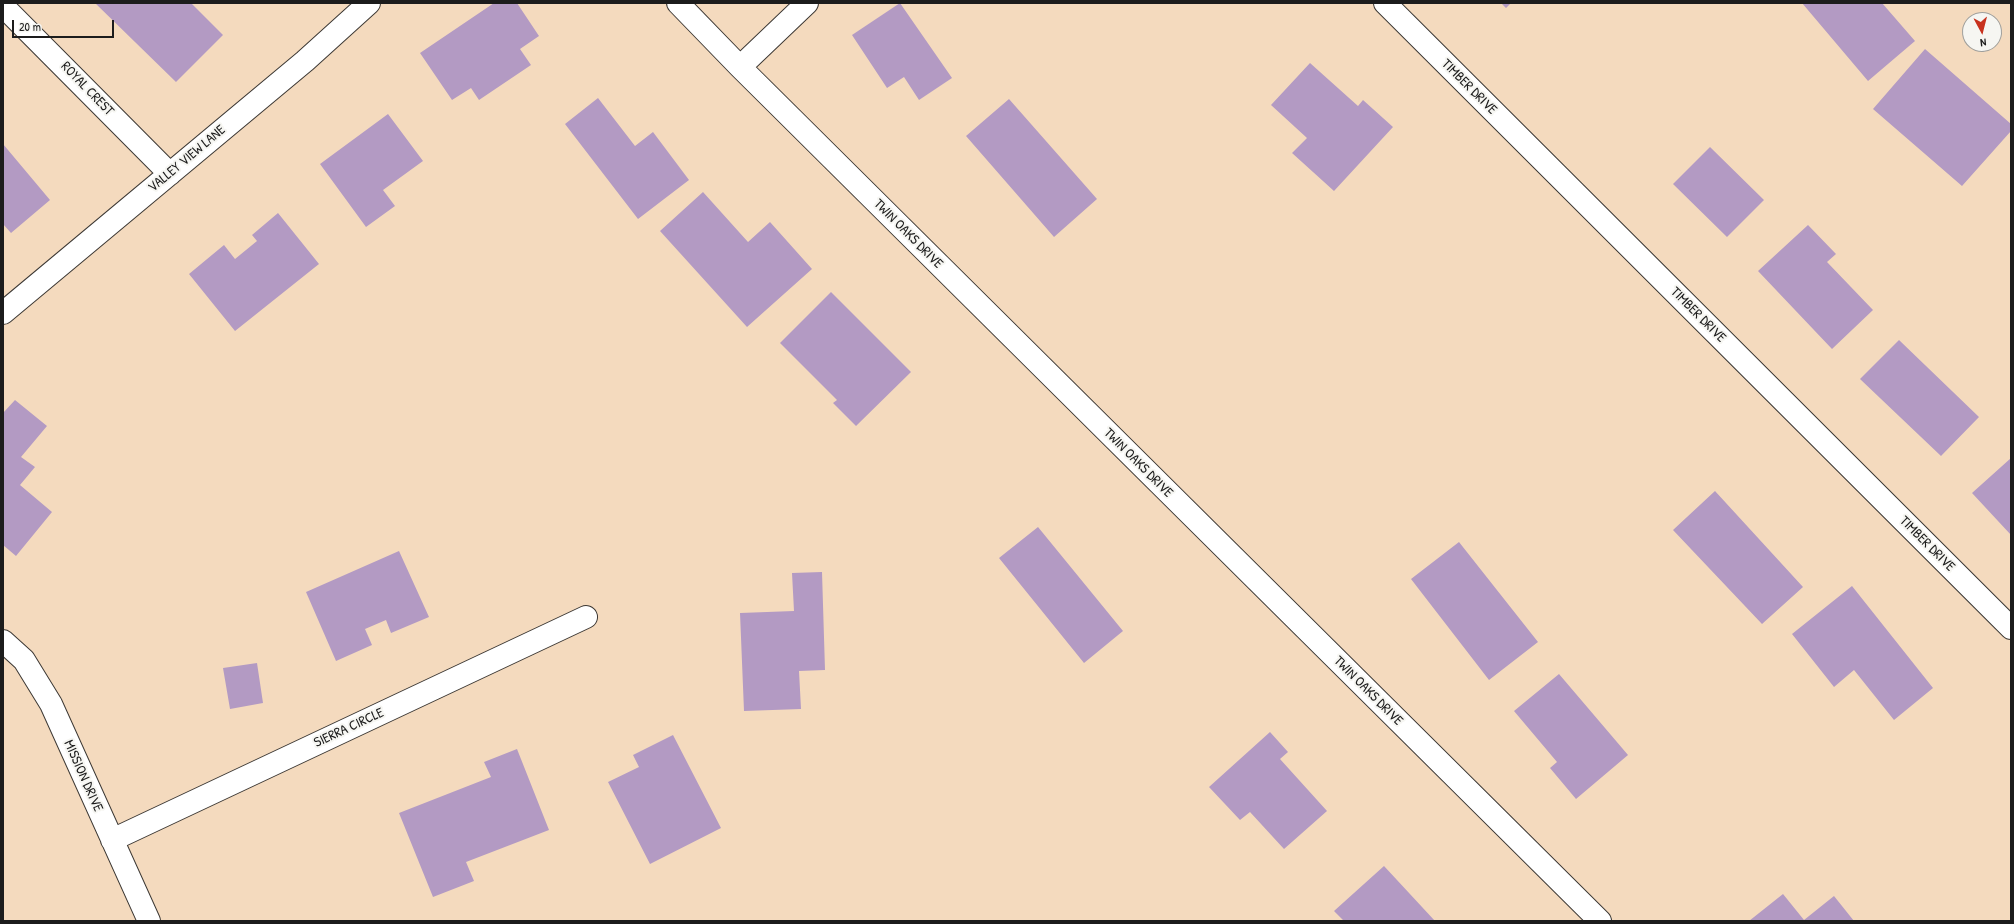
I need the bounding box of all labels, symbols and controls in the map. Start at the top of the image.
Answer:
scale bar [14,12,116,38]
north arrow [1962,12,2002,52]
text: 20 m [19,18,41,35]
text: N [1980,36,1987,50]
street label: TIMBER DRIVE [1438,56,1500,118]
street label: ROYAL CREST [57,58,117,120]
street label: VALLEY VIEW LANE [145,122,229,196]
street label: TWIN OAKS DRIVE [870,196,946,272]
street label: TIMBER DRIVE [1667,284,1729,346]
street label: TWIN OAKS DRIVE [1100,425,1176,501]
street label: TIMBER DRIVE [1896,513,1958,575]
street label: TWIN OAKS DRIVE [1330,653,1406,729]
street label: SIERRA CIRCLE [311,705,387,751]
street label: MISSION DRIVE [60,738,106,814]

